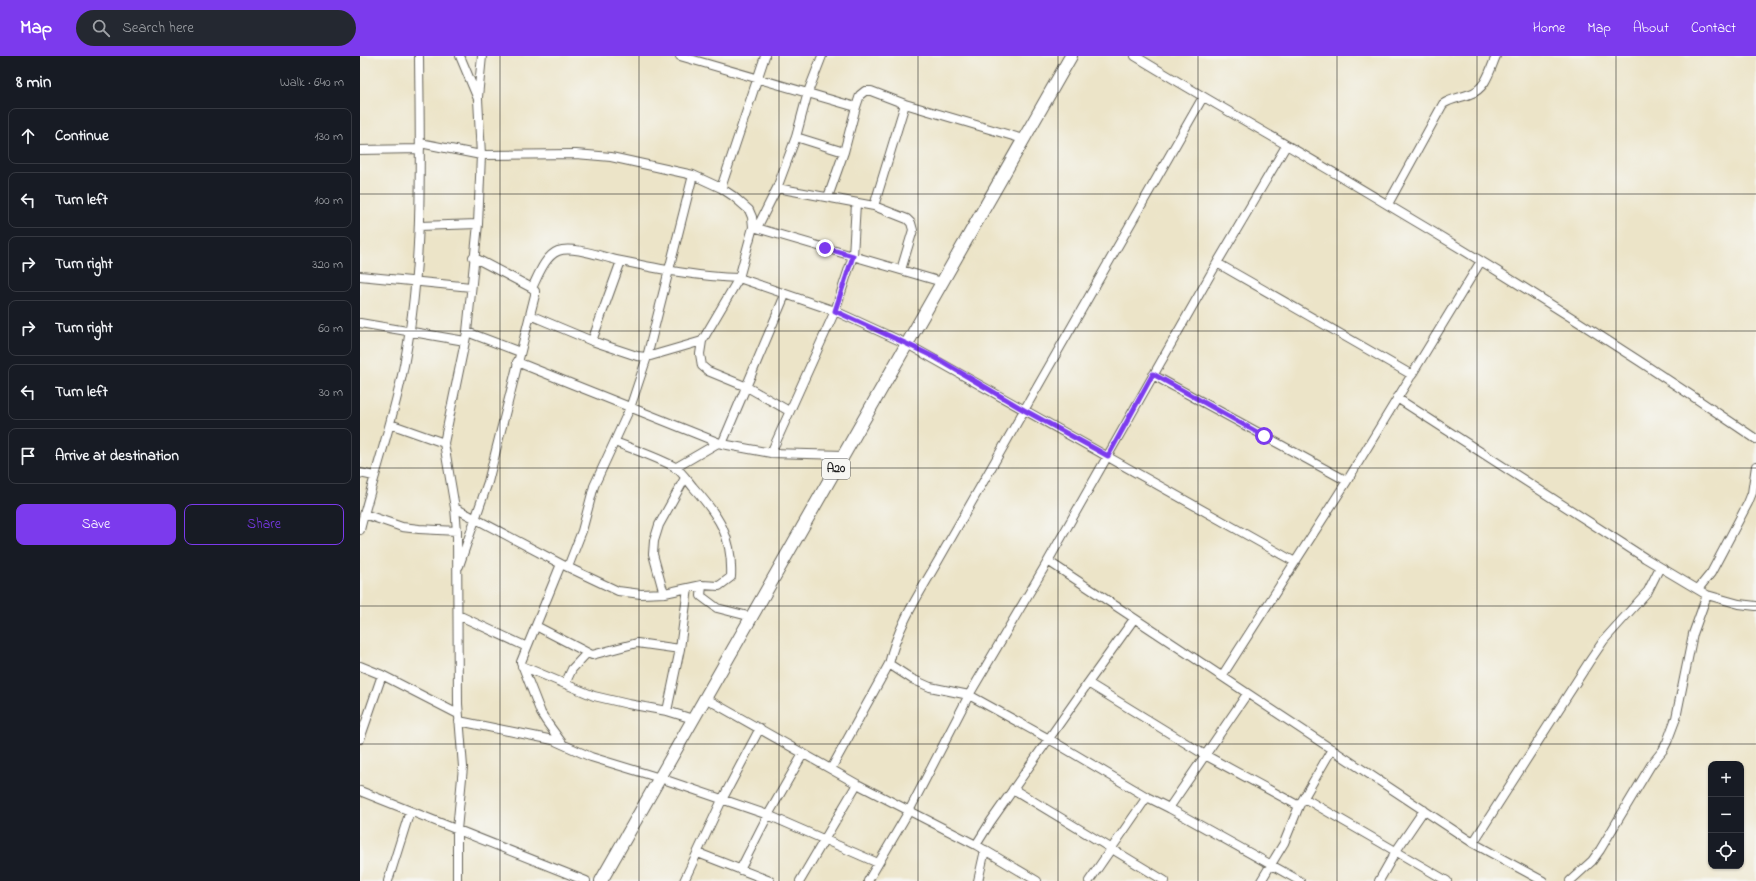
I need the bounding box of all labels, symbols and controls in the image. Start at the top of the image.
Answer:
search box [76,10,356,46]
text: Map [20,15,52,42]
icon: search [90,17,112,39]
text: Search here [122,17,194,39]
text: Home [1533,18,1565,39]
text: Map [1587,18,1611,39]
text: About [1633,18,1669,39]
text: Contact [1691,18,1736,39]
text: 8 min [16,70,51,95]
text: Walk · 640 m [280,73,344,92]
icon: ahead [17,125,39,147]
text: Continue [55,125,109,147]
text: 130 m [315,127,343,146]
icon: left [17,189,39,211]
text: Turn left [55,189,108,211]
text: 100 m [314,191,343,210]
route end [816,239,834,257]
icon: right [17,253,39,275]
text: Turn right [55,253,113,275]
text: 320 m [312,255,343,274]
icon: right [17,317,39,339]
text: Turn right [55,317,113,339]
text: 60 m [318,319,343,338]
icon: left [17,381,39,403]
text: Turn left [55,381,108,403]
text: 30 m [319,383,343,402]
route start [1255,427,1273,445]
icon: arrive [17,445,39,467]
text: Arrive at destination [55,445,179,467]
road number: A20 [822,459,850,479]
button: Save [16,504,176,545]
button: Share [184,504,344,545]
map controls [1708,761,1744,869]
button: + [1708,761,1744,797]
button: − [1708,797,1744,833]
button: locate [1708,833,1744,869]

